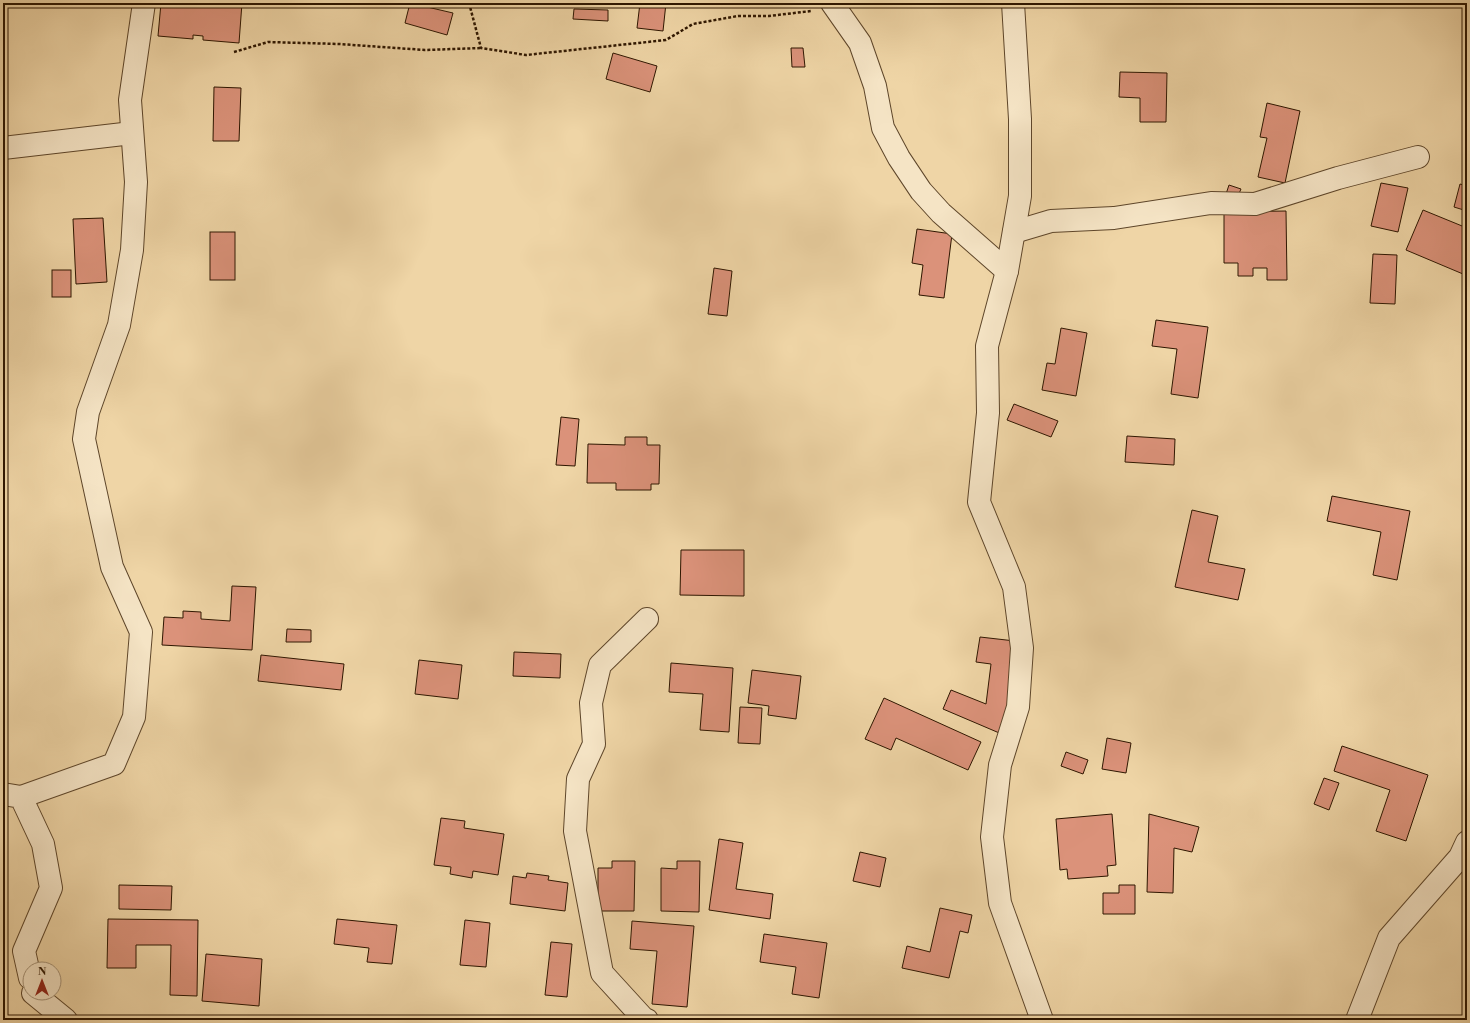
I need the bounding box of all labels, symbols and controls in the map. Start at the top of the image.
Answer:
north arrow [22,961,62,1001]
text: N [38,965,47,979]

